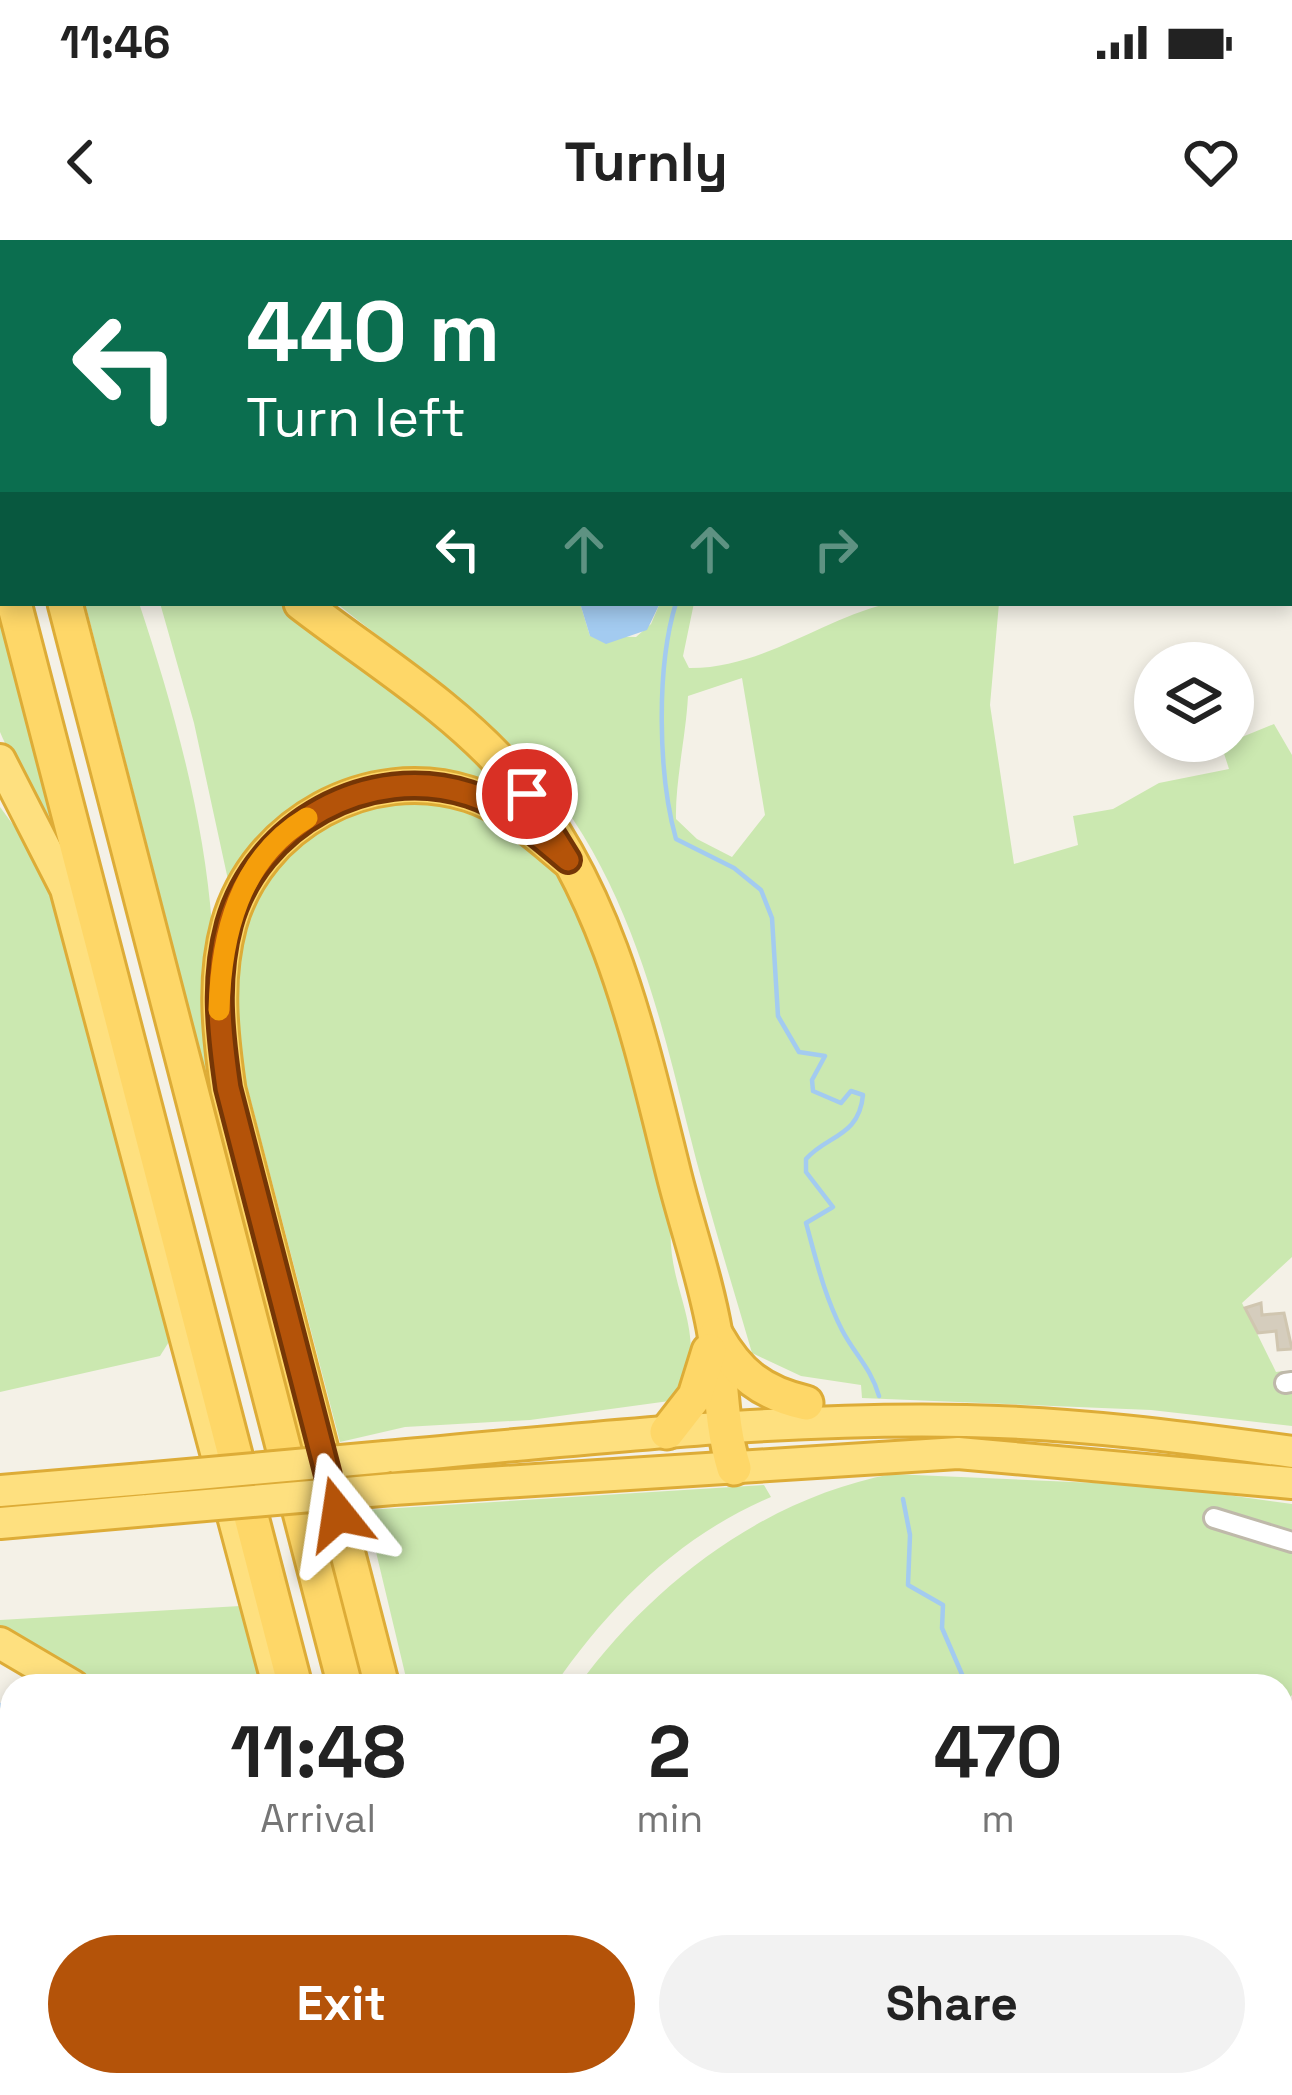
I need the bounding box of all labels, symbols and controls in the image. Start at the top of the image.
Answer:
text: 11:46 [60,14,171,71]
text: Turnly [564,128,728,197]
icon: back [48,129,114,195]
icon: heart [1178,129,1244,195]
text: 440 m [246,278,500,386]
icon: left [48,288,204,444]
text: Turn left [246,383,466,452]
icon: left [425,516,491,582]
icon: ahead [551,516,617,582]
icon: ahead [677,516,743,582]
icon: right [803,516,869,582]
map controls [1134,642,1254,762]
button: layers [1134,642,1254,762]
pin [476,743,578,845]
icon: arrive [494,761,560,827]
position arrow [275,1451,401,1577]
text: 11:48 [230,1706,406,1798]
text: 2 [648,1706,691,1798]
text: 470 [934,1706,1063,1798]
text: Arrival [260,1794,376,1843]
text: min [636,1794,703,1843]
text: m [981,1794,1015,1843]
button: Exit [48,1935,635,2073]
button: Share [659,1935,1245,2073]

